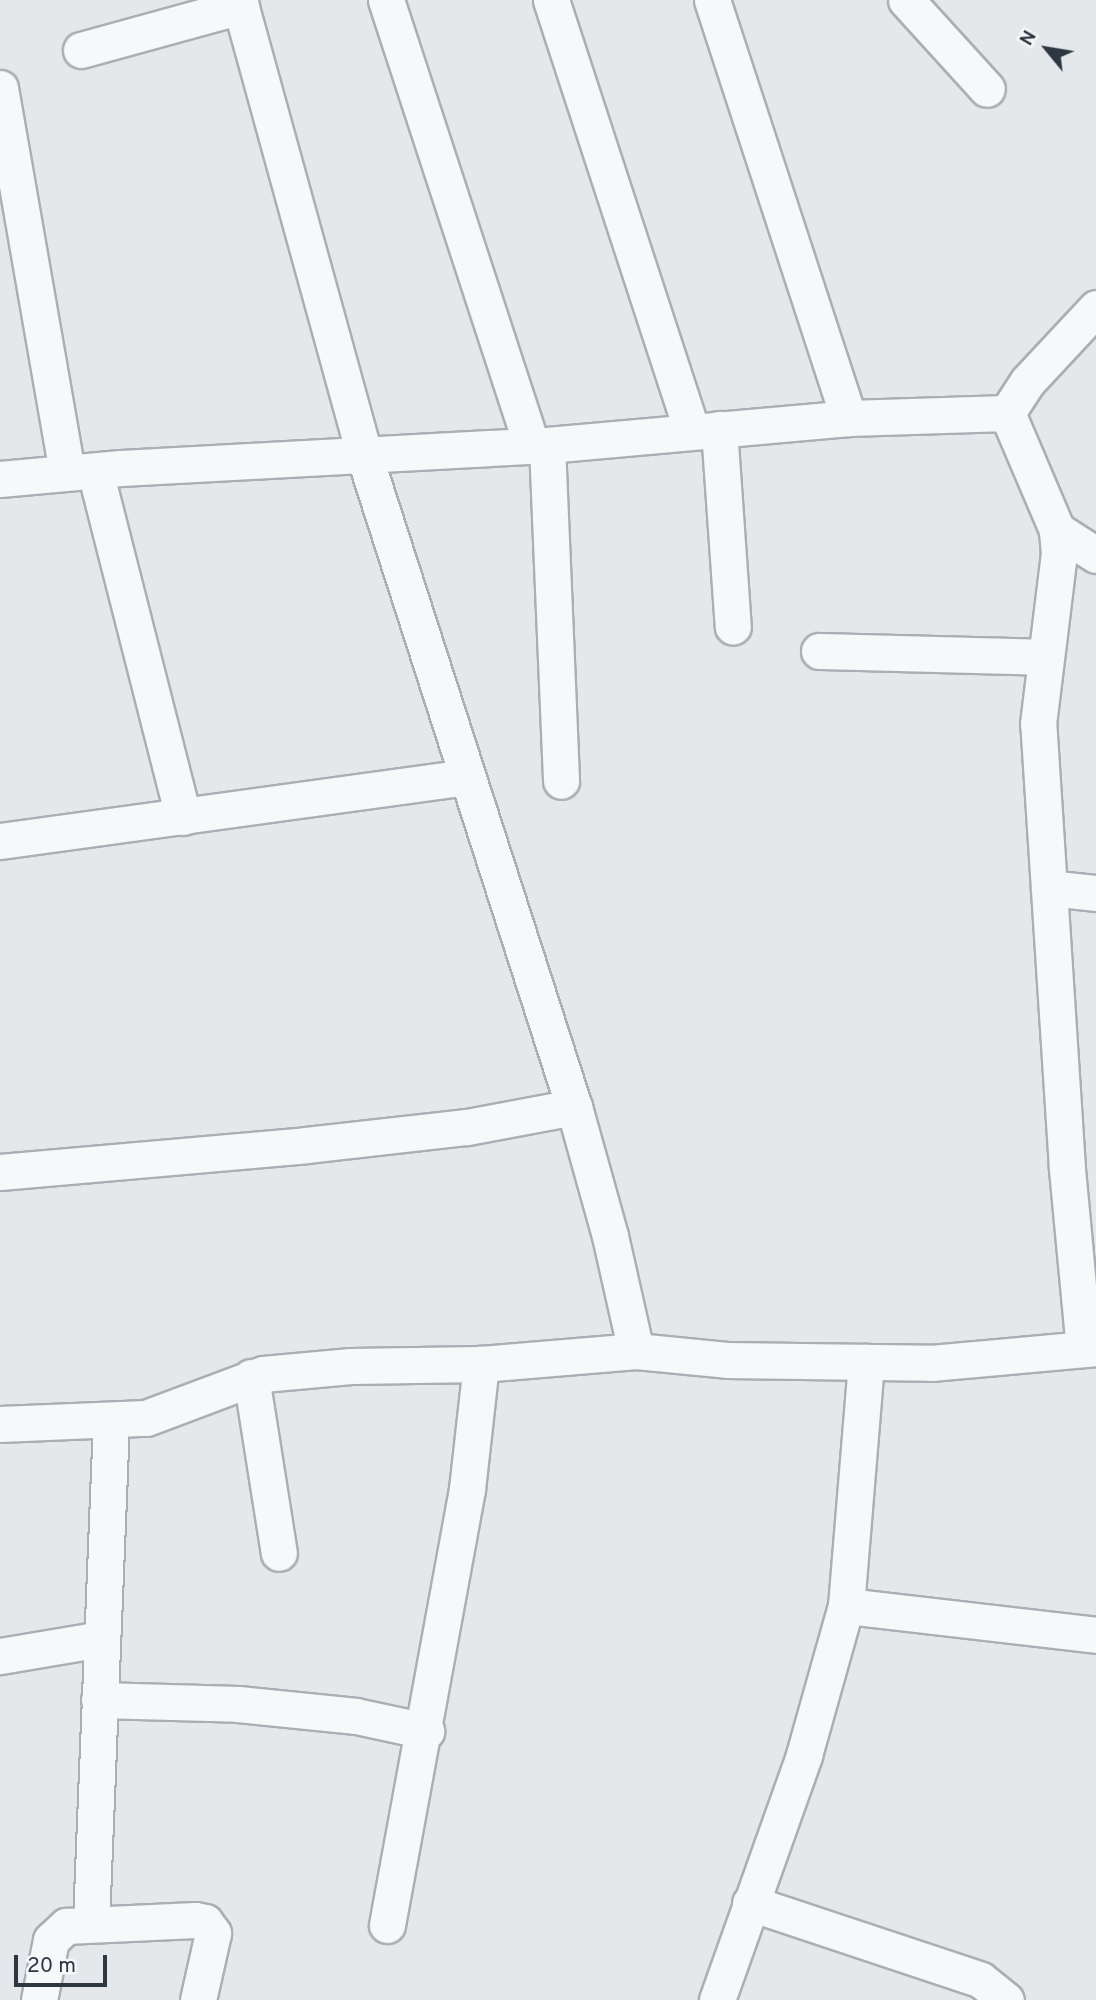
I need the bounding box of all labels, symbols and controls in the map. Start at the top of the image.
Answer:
north arrow [1012,14,1082,84]
text: N [1015,27,1043,50]
scale bar [18,1940,110,1984]
text: 20 m [27,1953,76,1980]

